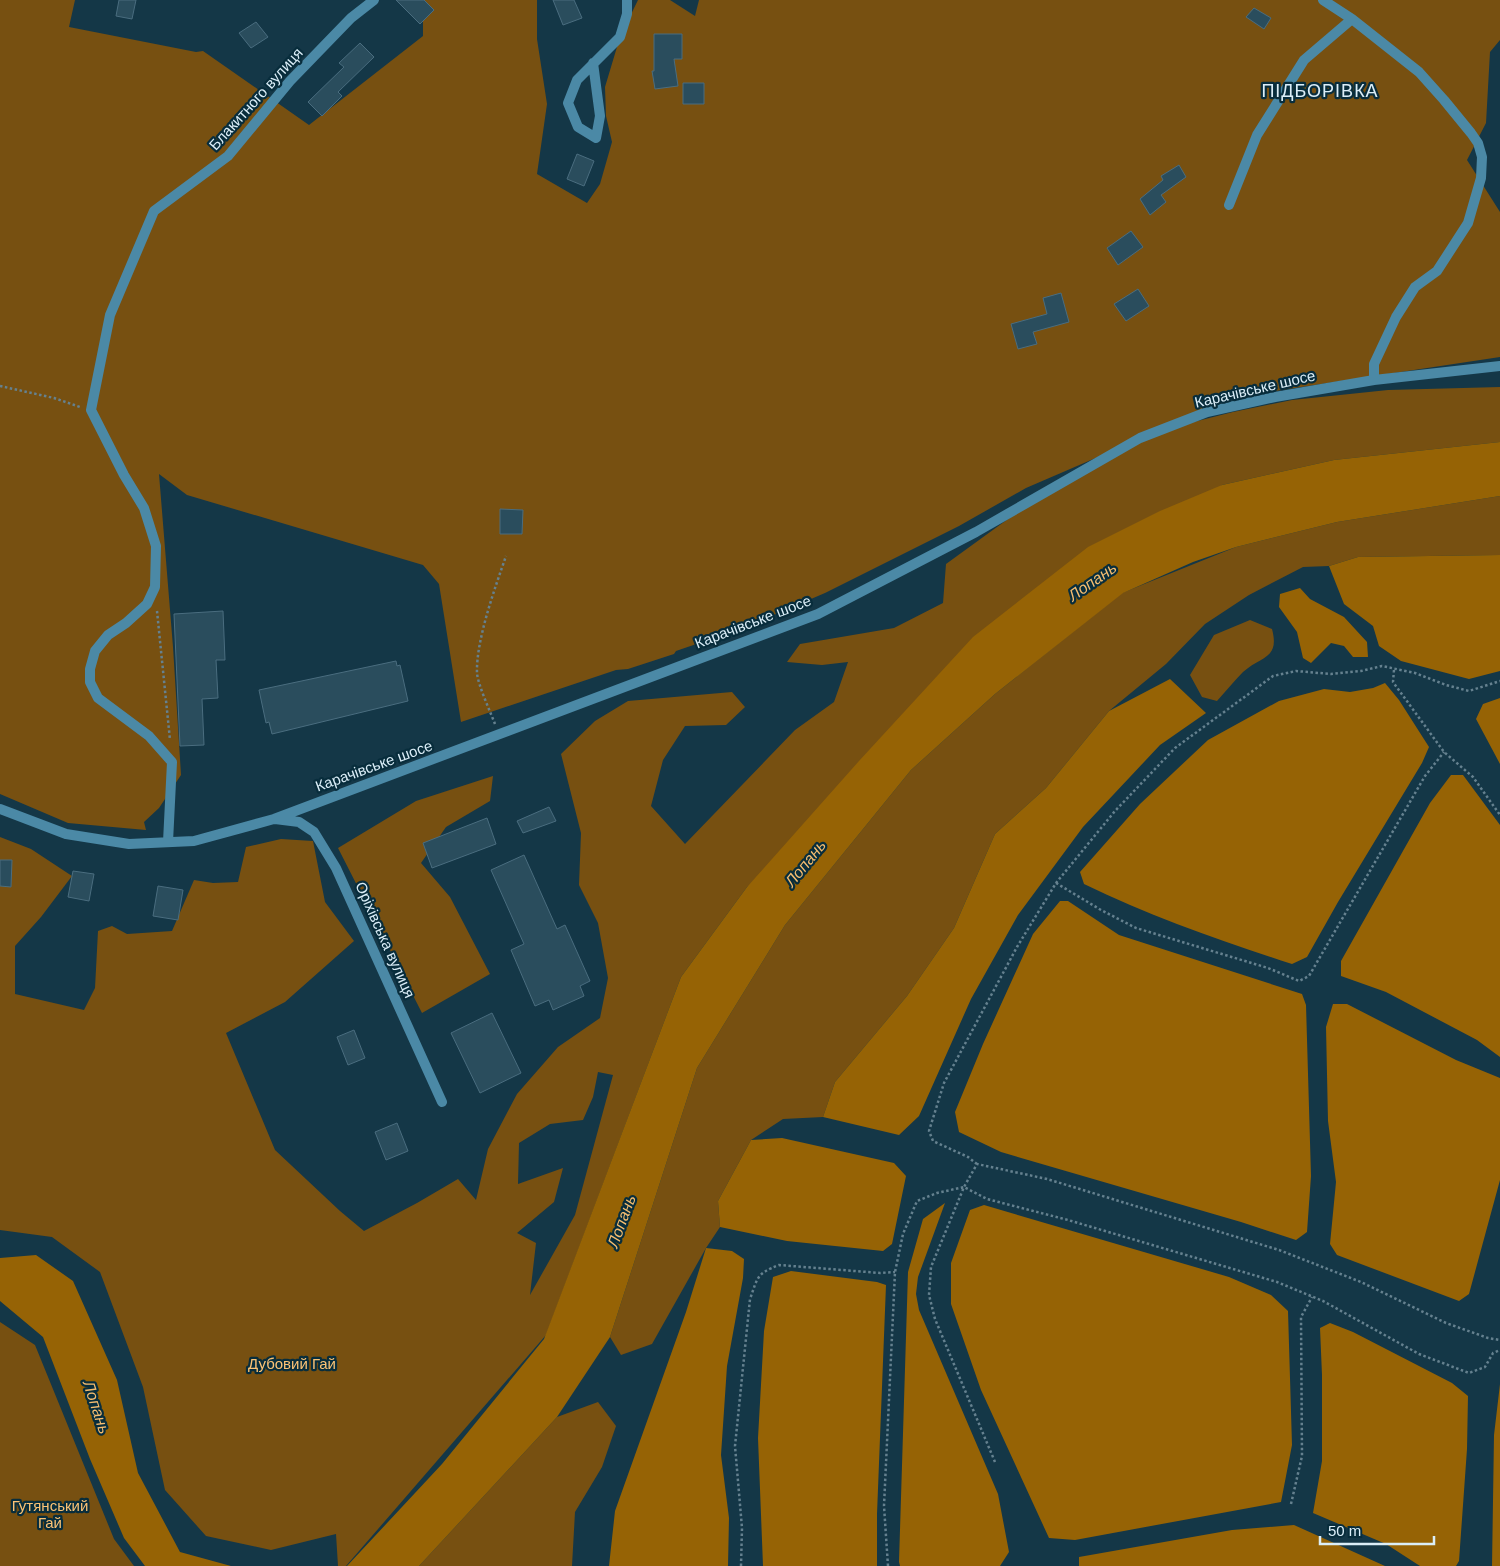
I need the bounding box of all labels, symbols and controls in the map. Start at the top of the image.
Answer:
street label: Блакитного вулиця [205,44,306,153]
district label: ПІДБОРІВКА [1261,81,1379,101]
street label: Карачівське шосе [1193,366,1317,411]
water label: Лопань [1064,559,1120,605]
street label: Карачівське шосе [692,592,813,652]
street label: Карачівське шосе [313,736,435,795]
water label: Лопань [781,837,829,891]
street label: Оріхівська вулиця [352,879,419,1001]
water label: Лопань [604,1193,639,1251]
park label: Дубовий Гай [248,1355,336,1372]
water label: Лопань [80,1378,113,1436]
park label: Гутянський Гай [12,1497,88,1531]
scale bar [1320,1514,1434,1546]
text: 50 m [1328,1522,1361,1539]

